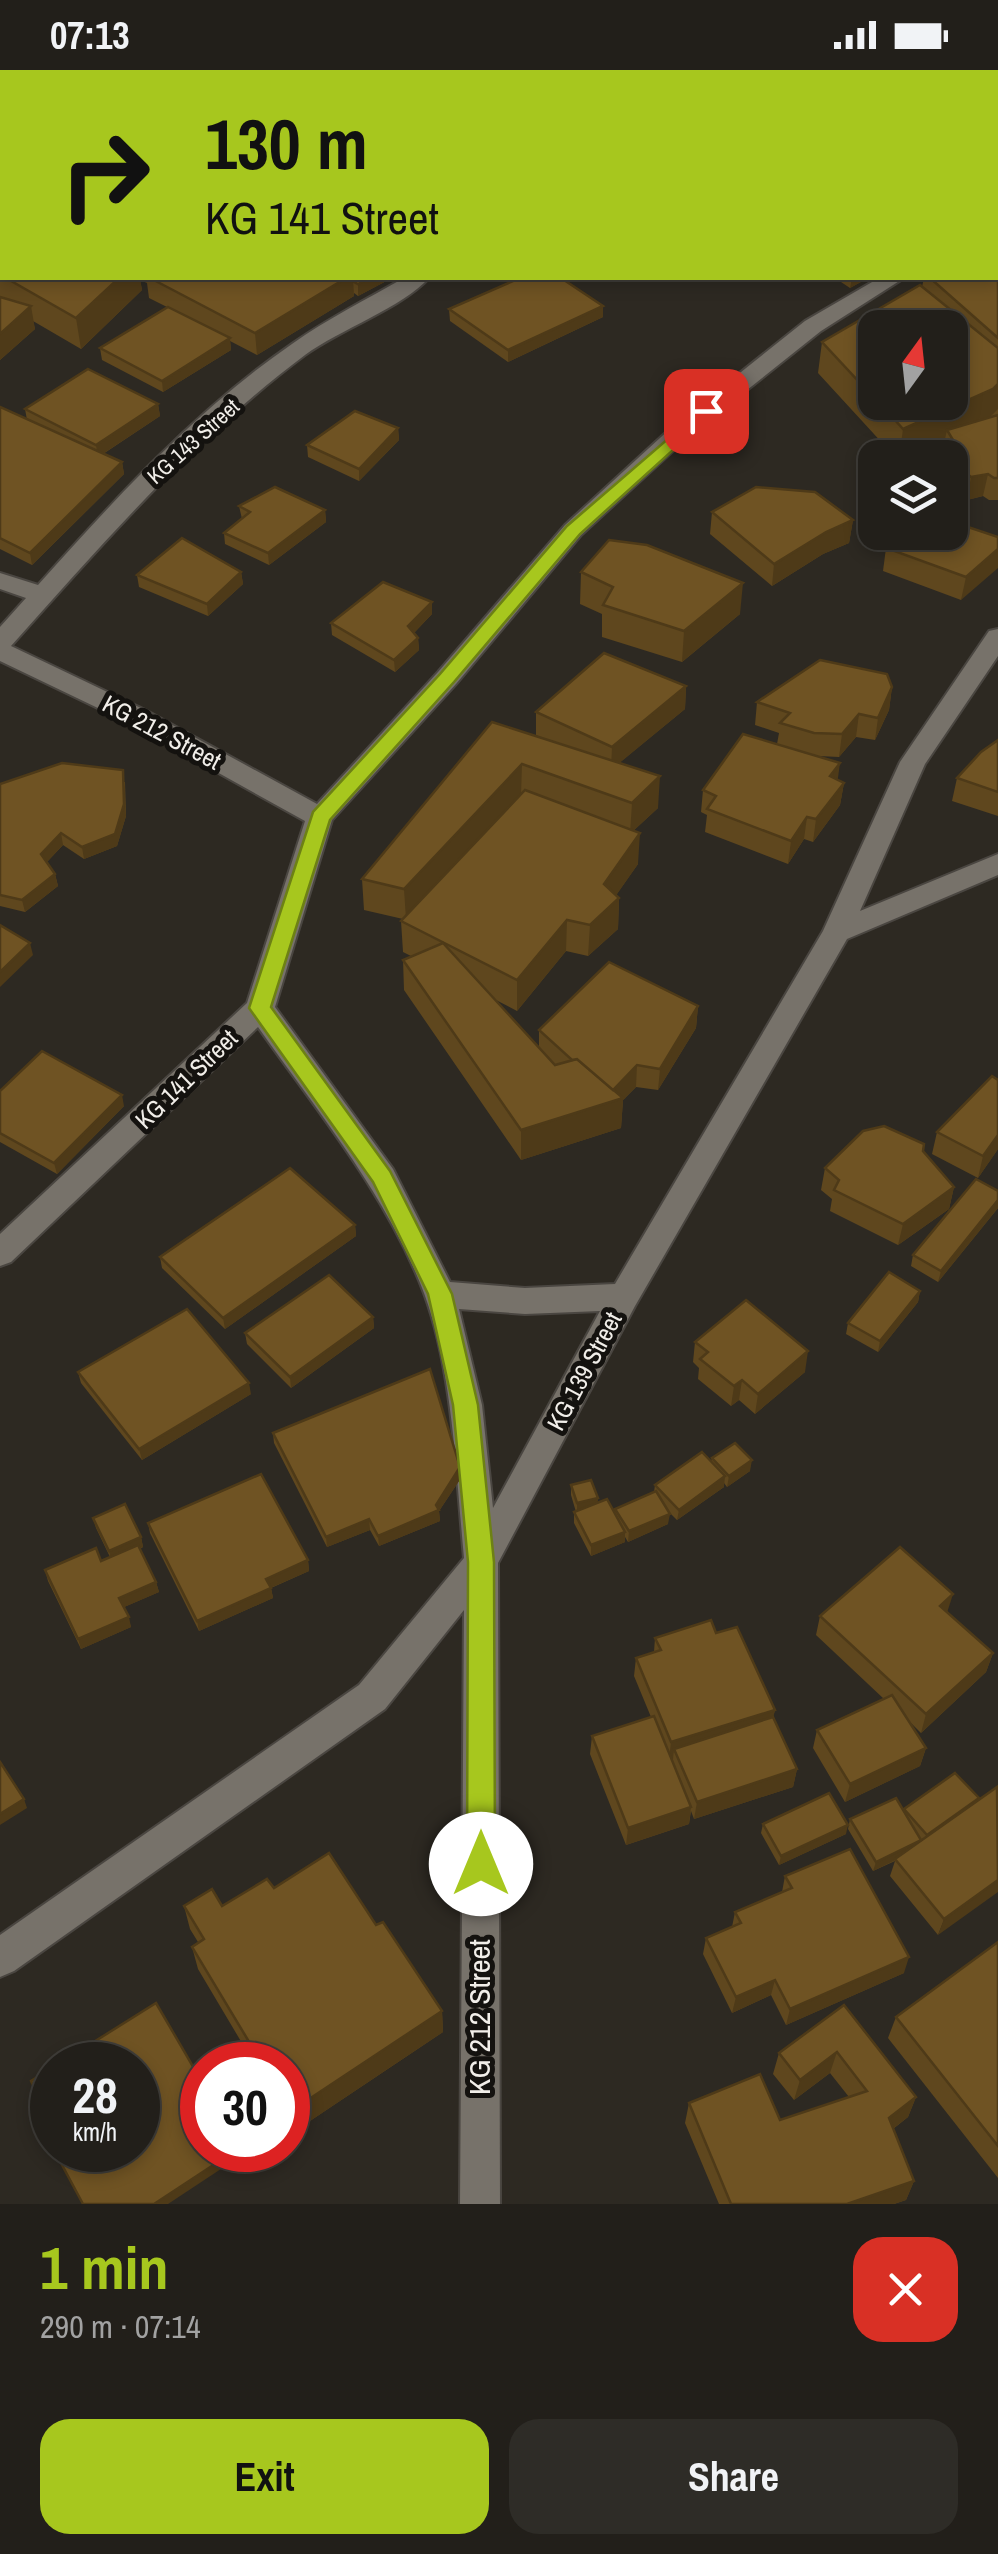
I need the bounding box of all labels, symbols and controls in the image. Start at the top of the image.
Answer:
text: 07:13 [50,10,130,61]
text: 130 m [205,97,368,191]
icon: right [40,110,170,240]
text: KG 141 Street [205,187,439,248]
north arrow [858,310,968,420]
map controls [858,310,968,550]
pin [664,369,749,454]
icon: arrive [679,384,734,439]
street label: KG 143 Street [140,392,246,490]
button: layers [858,440,968,550]
street label: KG 212 Street [97,686,228,778]
street label: KG 141 Street [127,1021,245,1136]
street label: KG 139 Street [538,1305,630,1436]
position arrow [429,1812,533,1916]
street label: KG 212 Street [459,1939,499,2095]
speed limit sign: 30 [180,2042,310,2172]
text: 28 [72,2061,118,2129]
text: km/h [73,2115,117,2149]
text: 1 min [40,2227,169,2308]
button: close [853,2237,958,2342]
text: 290 m · 07:14 [40,2305,200,2348]
button: Exit [40,2419,489,2534]
button: Share [509,2419,958,2534]

